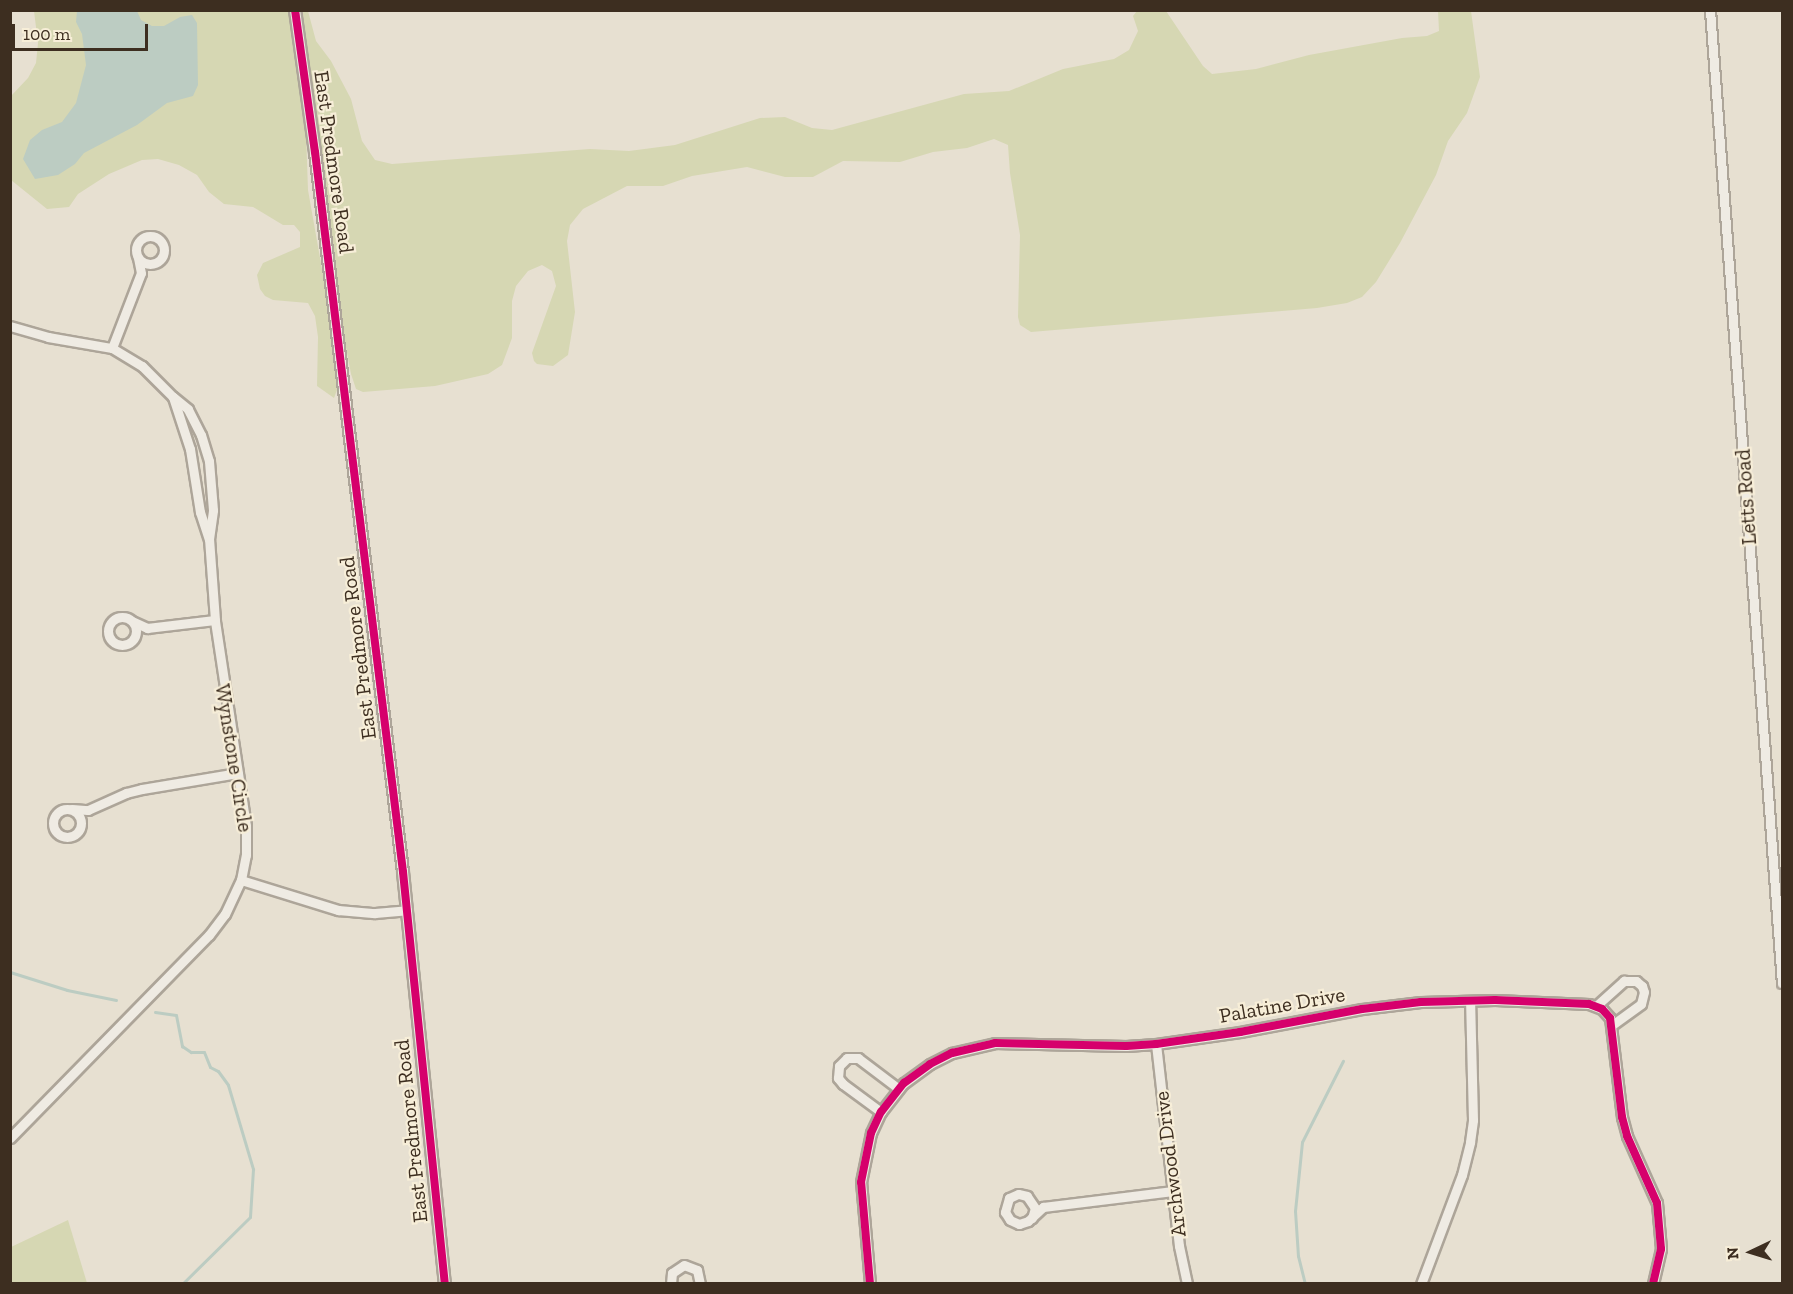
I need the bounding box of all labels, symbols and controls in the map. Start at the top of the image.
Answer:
scale bar [15,12,152,50]
text: 100 m [23,23,70,45]
street label: East Predmore Road [309,69,359,255]
street label: Letts Road [1730,448,1762,546]
street label: East Predmore Road [334,555,382,741]
street label: Wynstone Circle [210,682,258,834]
street label: Palatine Drive [1217,982,1347,1028]
street label: East Predmore Road [389,1038,433,1224]
street label: Archwood Drive [1149,1090,1191,1238]
north arrow [1721,1222,1781,1282]
text: N [1723,1247,1742,1260]

